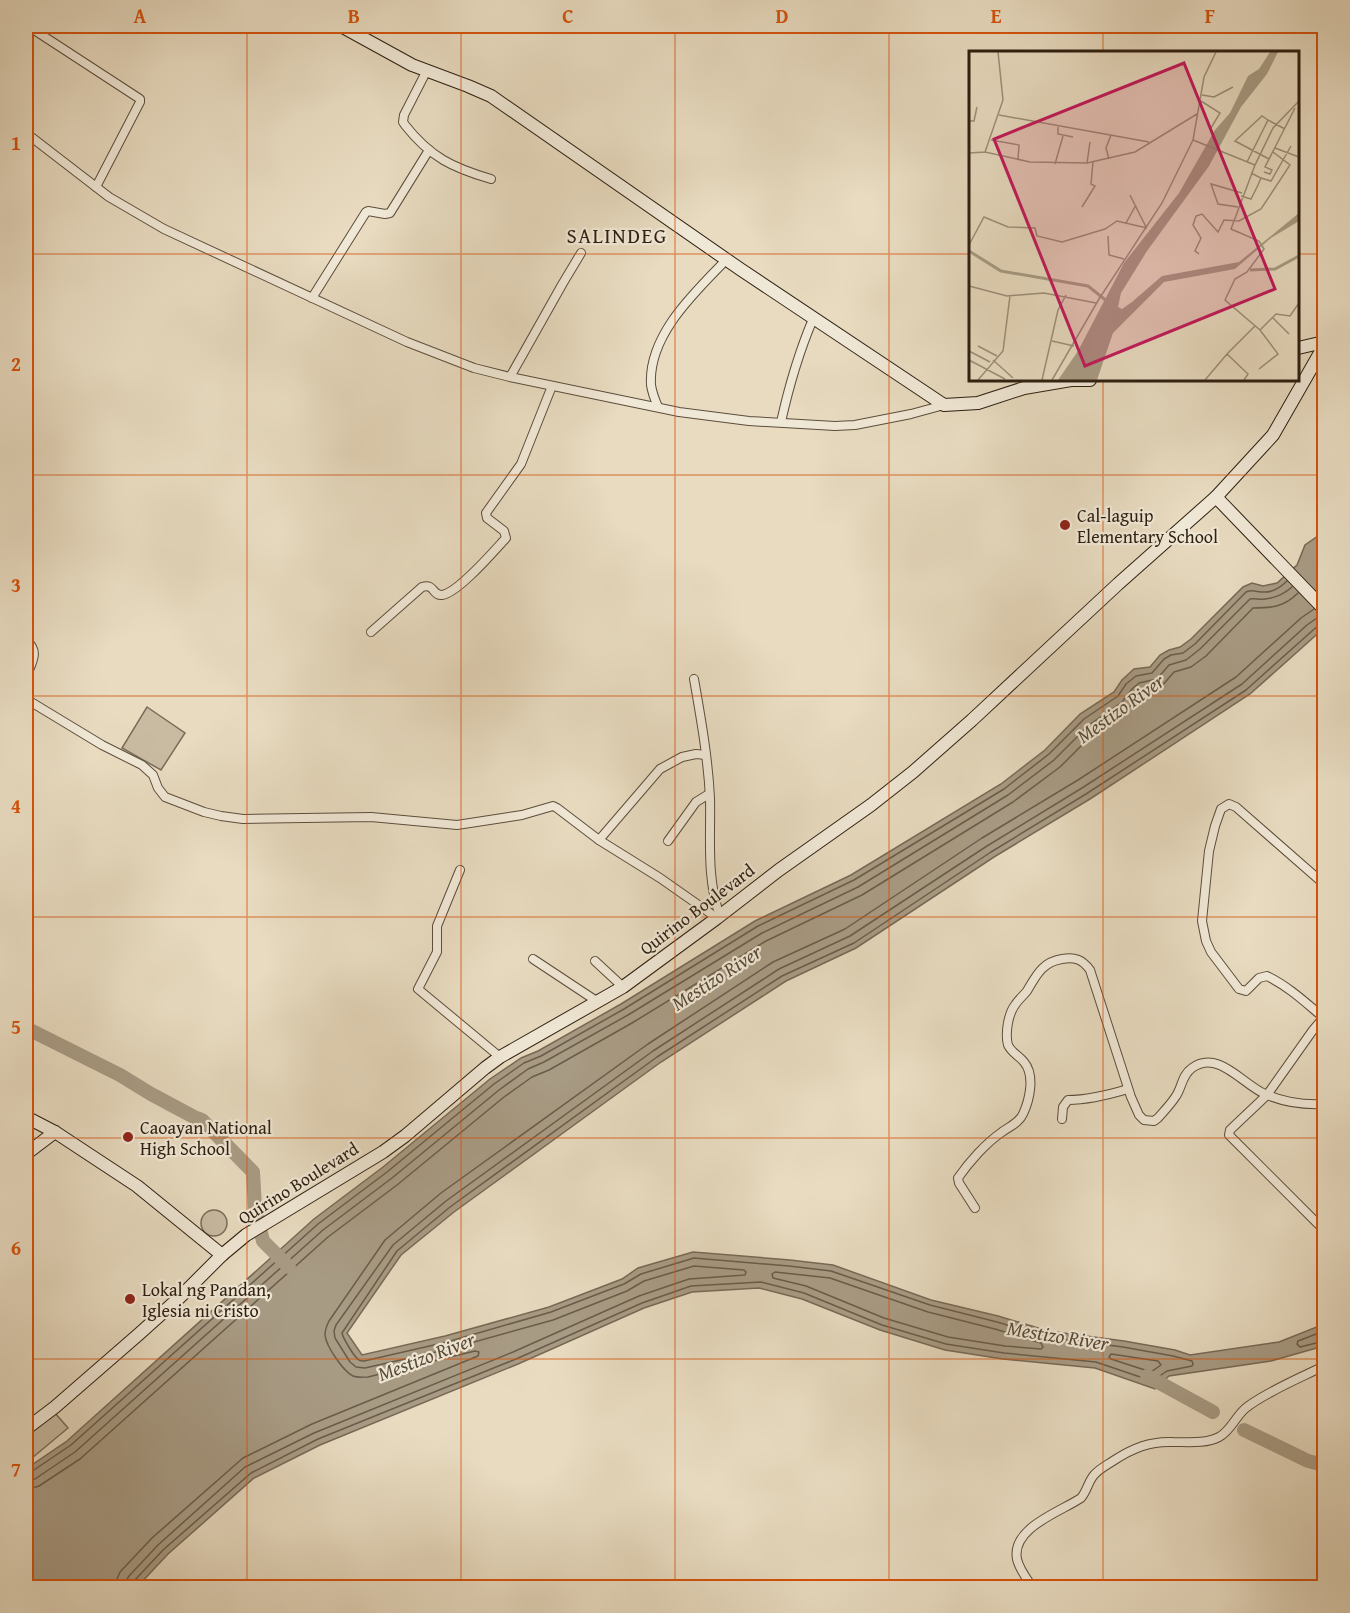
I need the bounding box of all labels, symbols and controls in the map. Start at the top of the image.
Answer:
text: A [134,1,147,30]
text: B [348,1,360,30]
text: C [562,1,574,30]
text: D [775,1,789,30]
text: E [991,1,1002,30]
text: F [1205,1,1215,30]
inset map [969,51,1299,381]
text: 1 [11,128,21,157]
district label: SALINDEG [566,220,668,251]
text: 2 [11,349,21,378]
place label: Cal-laguip Elementary School [1077,502,1218,550]
marker: Cal-laguip Elementary School [1058,518,1072,532]
text: 3 [11,570,21,599]
water label: Mestizo River [1070,666,1170,750]
text: 4 [11,791,21,820]
street label: Quirino Boulevard [634,856,761,961]
water label: Mestizo River [665,937,767,1017]
text: 5 [11,1012,21,1041]
place label: Caoayan National High School [140,1114,272,1162]
marker: Caoayan National High School [121,1130,135,1144]
street label: Quirino Boulevard [232,1135,364,1231]
text: 6 [11,1233,21,1262]
place label: Lokal ng Pandan, Iglesia ni Cristo [142,1276,271,1324]
marker: Lokal ng Pandan, Iglesia ni Cristo [123,1292,137,1306]
water label: Mestizo River [1005,1313,1111,1357]
water label: Mestizo River [373,1324,479,1388]
text: 7 [11,1454,21,1483]

